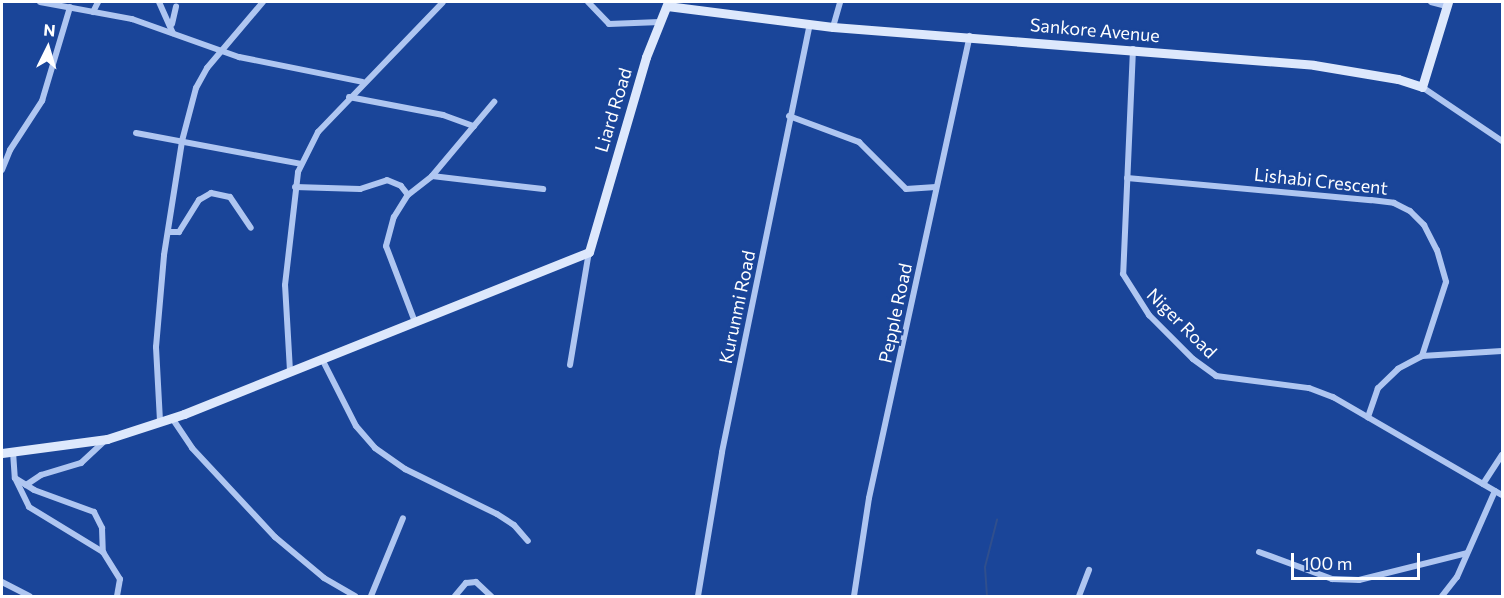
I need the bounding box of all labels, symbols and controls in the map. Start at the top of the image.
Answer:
street label: Sankore Avenue [1029,14,1161,46]
north arrow [18,18,78,78]
text: N [43,20,56,40]
street label: Liard Road [590,65,636,155]
street label: Lishabi Crescent [1253,163,1389,199]
street label: Kurunmi Road [714,248,760,366]
street label: Pepple Road [874,261,916,365]
street label: Niger Road [1143,284,1221,362]
scale bar [1294,541,1423,579]
text: 100 m [1302,552,1352,574]

